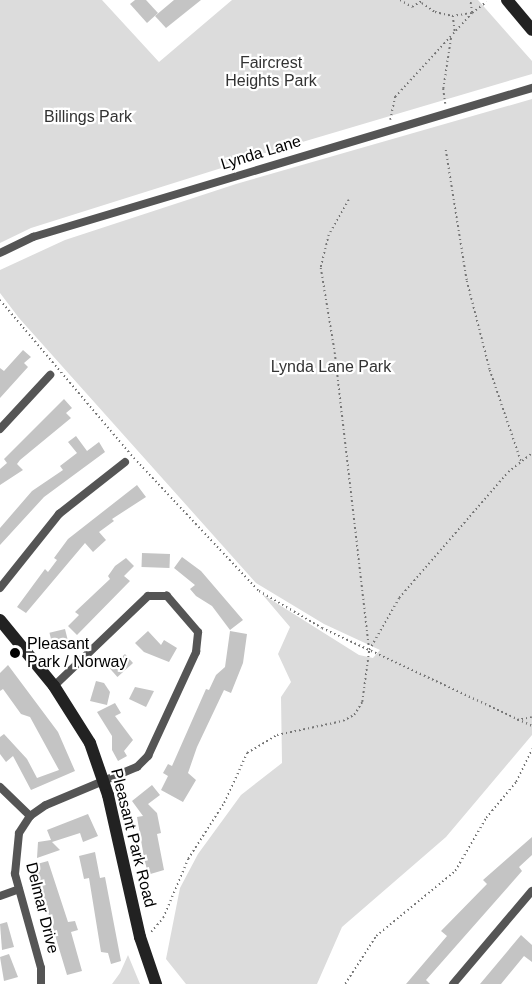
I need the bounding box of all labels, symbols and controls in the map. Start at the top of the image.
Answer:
park label: Faircrest Heights Park [225,53,317,91]
park label: Billings Park [44,107,132,127]
street label: Lynda Lane [218,132,304,174]
park label: Lynda Lane Park [271,357,391,377]
place label: Pleasant Park / Norway [27,634,127,672]
marker: Pleasant Park / Norway [8,646,22,660]
street label: Pleasant Park Road [106,767,160,909]
street label: Delmar Drive [21,860,63,956]

